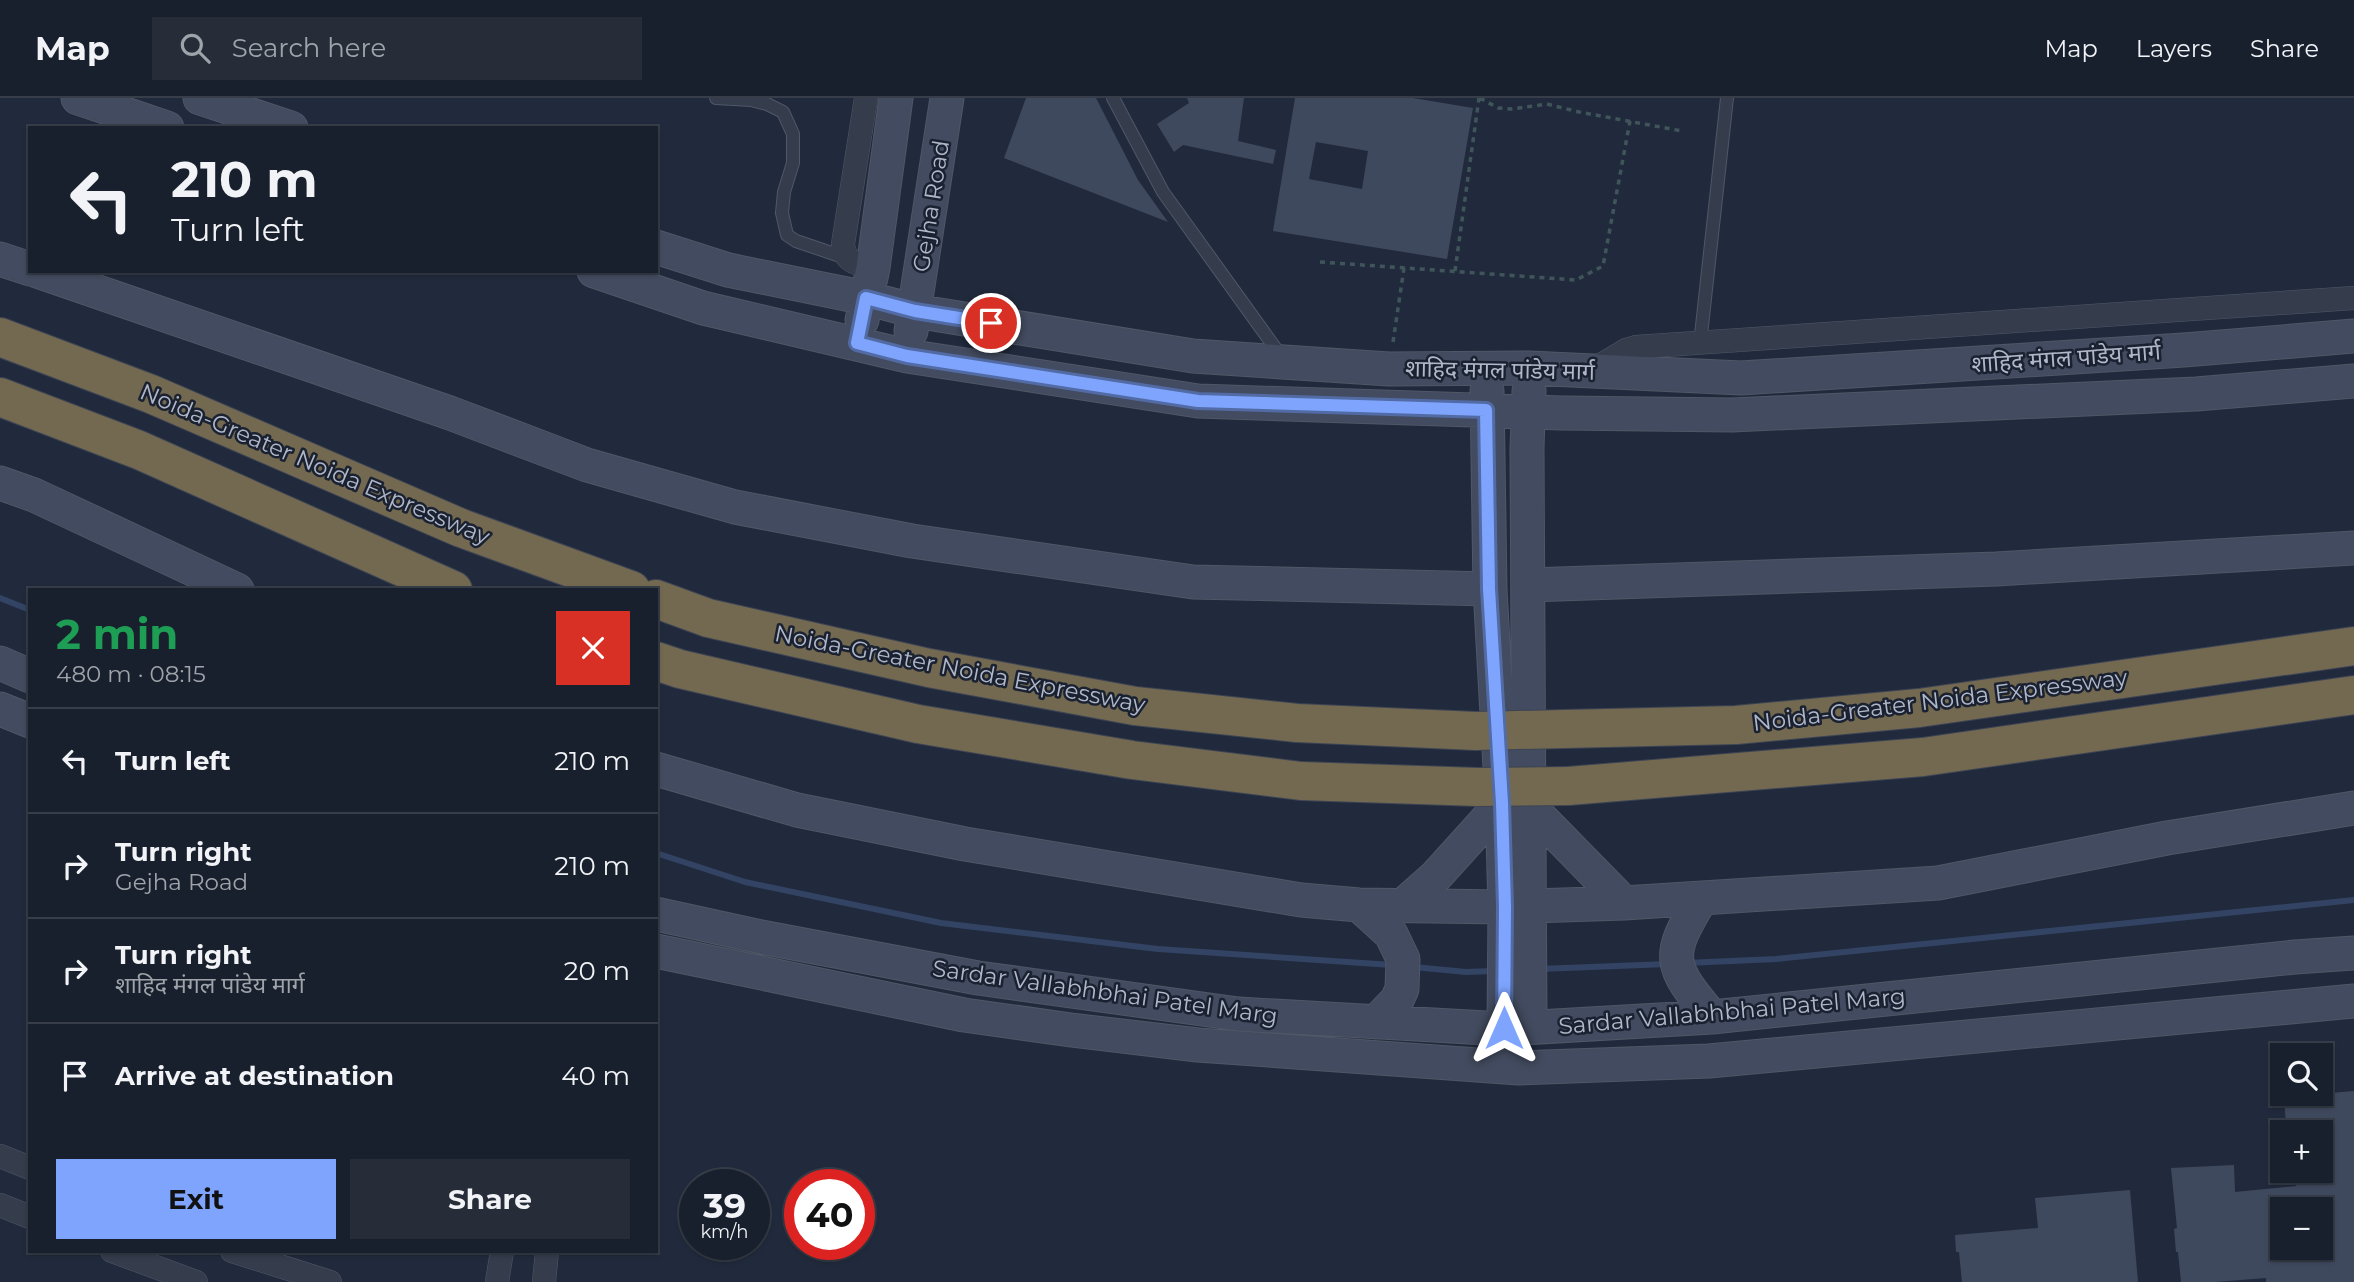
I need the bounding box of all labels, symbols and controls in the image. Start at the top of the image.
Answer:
search box [152,17,642,80]
text: Map [35,28,110,68]
icon: search [176,29,214,67]
text: Search here [232,32,386,64]
text: Map [2044,34,2098,63]
text: Layers [2136,34,2212,63]
text: Share [2250,34,2319,63]
street label: Gejha Road [907,138,955,274]
text: 210 m [171,150,318,209]
icon: left [56,154,147,245]
text: Turn left [171,210,305,249]
pin [961,293,1021,353]
icon: arrive [972,304,1010,342]
street label: शाहिद मंगल पांडेय मार्ग [1970,337,2163,379]
street label: शाहिद मंगल पांडेय मार्ग [1405,354,1596,386]
street label: Noida-Greater Noida Expressway [136,377,495,551]
text: 2 min [56,608,178,660]
button: close [556,611,630,685]
street label: Noida-Greater Noida Expressway [772,619,1148,719]
text: 480 m · 08:15 [56,660,206,688]
street label: Noida-Greater Noida Expressway [1751,663,2129,737]
icon: left [56,742,94,780]
text: Turn left [115,745,231,777]
text: 210 m [554,745,630,777]
text: Turn right [115,836,251,868]
icon: right [56,847,94,885]
text: 210 m [554,850,630,882]
text: Gejha Road [115,868,248,896]
text: Turn right [115,939,251,971]
icon: right [56,952,94,990]
street label: Sardar Vallabhbhai Patel Marg [931,954,1279,1030]
text: 20 m [564,955,630,987]
text: शाहिद मंगल पांडेय मार्ग [115,971,305,999]
street label: Sardar Vallabhbhai Patel Marg [1557,982,1907,1040]
position arrow [1467,991,1541,1065]
map controls [2270,1043,2333,1260]
button: search [2270,1043,2333,1106]
icon: arrive [56,1057,94,1095]
text: Arrive at destination [115,1060,394,1092]
text: 40 m [561,1060,630,1092]
button: + [2270,1120,2333,1183]
button: Exit [56,1159,336,1239]
button: Share [350,1159,630,1239]
speed limit sign: 40 [784,1169,875,1260]
text: 39 [703,1184,746,1227]
button: − [2270,1197,2333,1260]
text: km/h [700,1221,749,1243]

